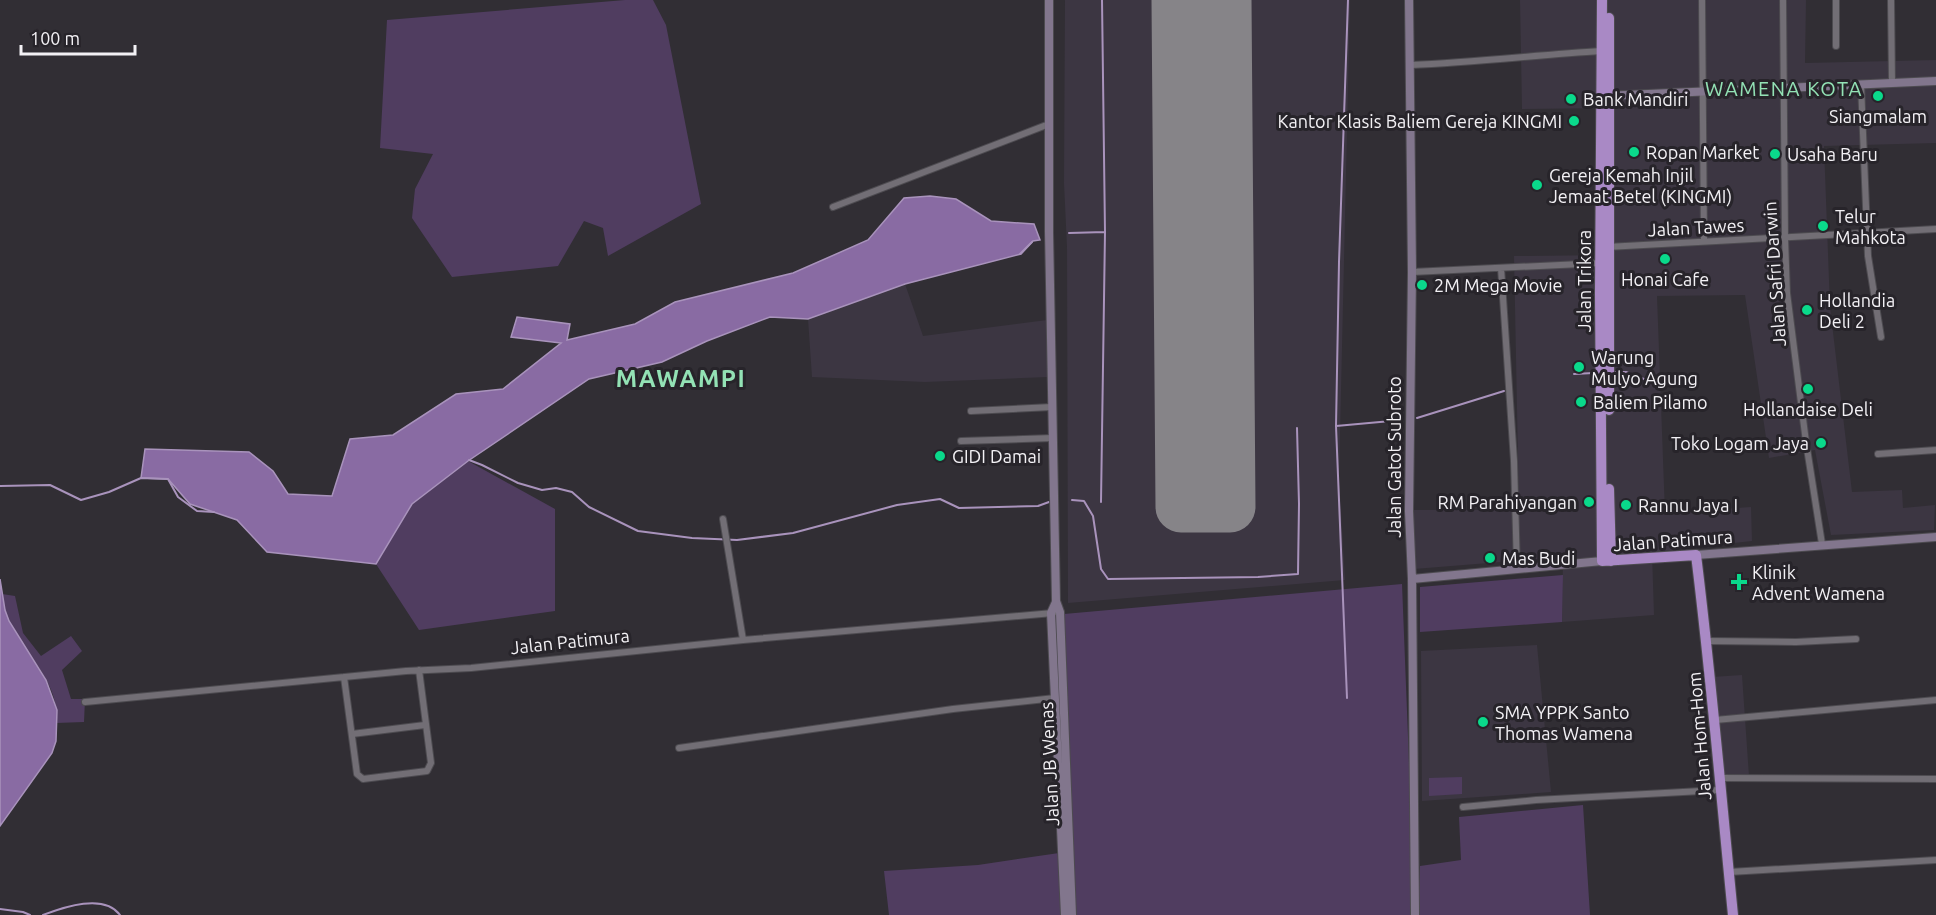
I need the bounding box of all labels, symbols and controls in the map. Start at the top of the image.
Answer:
scale bar [21,18,135,56]
text: 100 m [30,28,80,48]
district label: WAMENA KOTA [1705,77,1863,100]
place label: Bank Mandiri [1583,89,1688,109]
marker: Siangmalam [1871,89,1885,103]
marker: Bank Mandiri [1564,92,1578,106]
place label: Siangmalam [1829,106,1927,126]
place label: Kantor Klasis Baliem Gereja KINGMI [1278,111,1562,131]
marker: Kantor Klasis Baliem Gereja KINGMI [1567,114,1581,128]
place label: Ropan Market [1646,142,1759,162]
place label: Usaha Baru [1787,144,1878,164]
marker: Ropan Market [1627,145,1641,159]
marker: Usaha Baru [1768,147,1782,161]
place label: Gereja Kemah Injil Jemaat Betel (KINGMI) [1549,165,1732,207]
marker: Gereja Kemah Injil Jemaat Betel (KINGMI) [1530,178,1544,192]
street label: Jalan Safri Darwin [1759,201,1789,347]
place label: Telur Mahkota [1835,206,1906,247]
street label: Jalan Tawes [1647,214,1745,240]
marker: Telur Mahkota [1816,219,1830,233]
street label: Jalan Trikora [1574,230,1594,332]
marker: Honai Cafe [1658,252,1672,266]
place label: Honai Cafe [1621,269,1709,289]
place label: 2M Mega Movie [1434,275,1562,295]
marker: 2M Mega Movie [1415,278,1429,292]
place label: Hollandia Deli 2 [1819,290,1895,331]
marker: Hollandia Deli 2 [1800,303,1814,317]
place label: Warung Mulyo Agung [1591,347,1698,388]
marker: Warung Mulyo Agung [1572,360,1586,374]
district label: MAWAMPI [616,365,746,392]
street label: Jalan Gatot Subroto [1384,376,1404,538]
marker: Hollandaise Deli [1801,382,1815,396]
place label: Baliem Pilamo [1593,392,1708,412]
marker: Baliem Pilamo [1574,395,1588,409]
place label: Hollandaise Deli [1743,399,1873,419]
place label: Toko Logam Jaya [1671,433,1809,453]
marker: Toko Logam Jaya [1814,436,1828,450]
place label: GIDI Damai [952,446,1041,466]
marker: GIDI Damai [933,449,947,463]
place label: RM Parahiyangan [1437,492,1577,512]
marker: RM Parahiyangan [1582,495,1596,509]
place label: Rannu Jaya I [1638,495,1738,515]
marker: Rannu Jaya I [1619,498,1633,512]
street label: Jalan Patimura [1613,526,1733,554]
place label: Mas Budi [1502,548,1575,568]
marker: Mas Budi [1483,551,1497,565]
place label: Klinik Advent Wamena [1752,562,1885,603]
marker: Klinik Advent Wamena [1730,573,1748,591]
street label: Jalan Patimura [509,625,631,657]
street label: Jalan Hom-Hom [1683,671,1715,801]
street label: Jalan JB Wenas [1036,701,1062,827]
place label: SMA YPPK Santo Thomas Wamena [1495,702,1633,743]
marker: SMA YPPK Santo Thomas Wamena [1476,715,1490,729]

